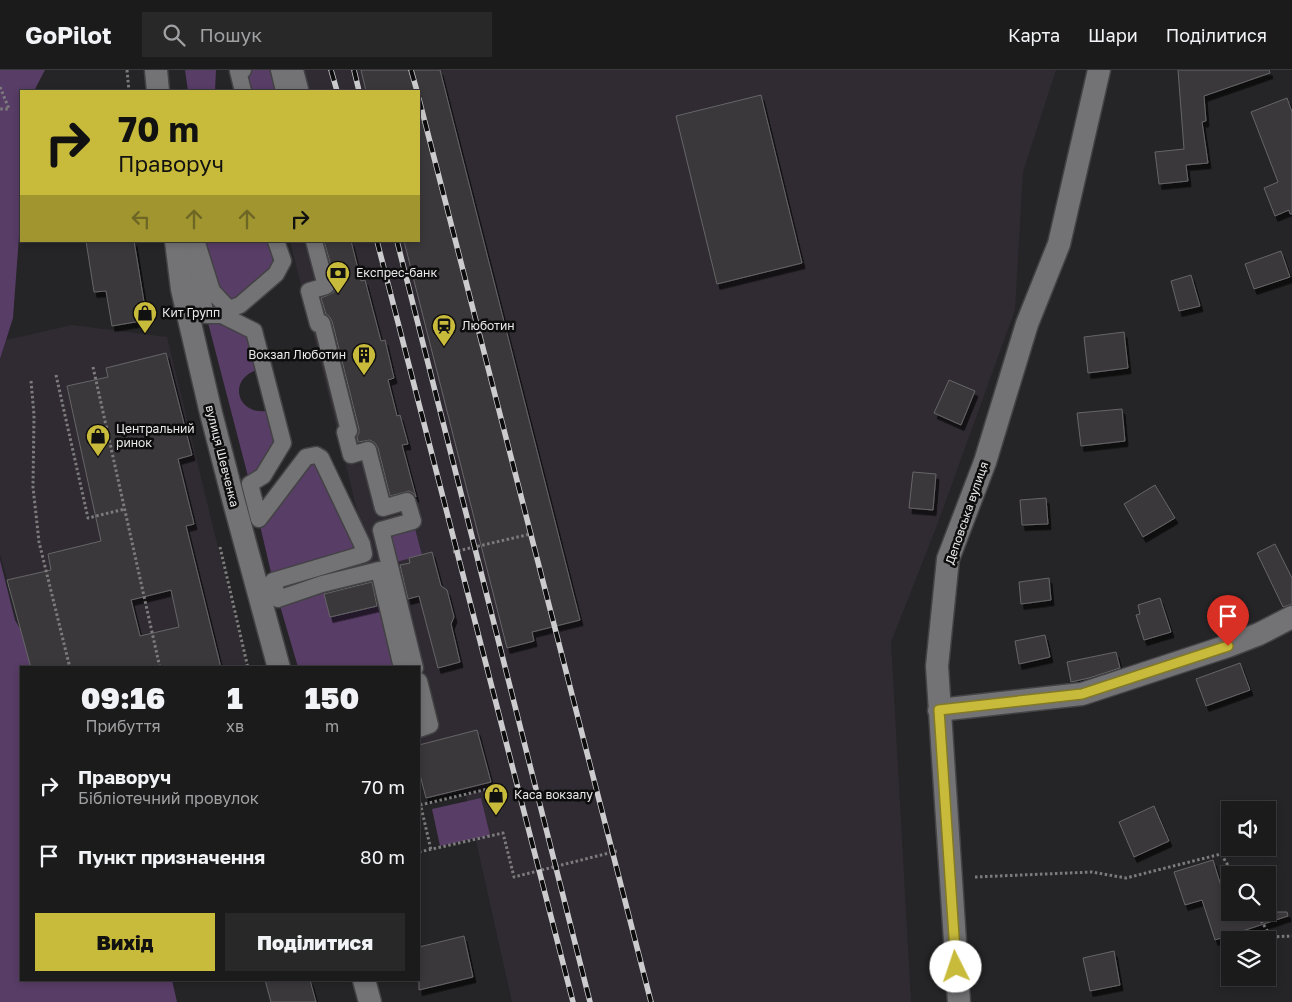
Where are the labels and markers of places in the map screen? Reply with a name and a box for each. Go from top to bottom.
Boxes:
bank icon: Експрес-банк [325,260,351,294]
place label: Експрес-банк [356,265,437,280]
shop icon: Кит Групп [132,300,158,334]
place label: Кит Групп [162,305,220,320]
station icon: Люботин [431,313,457,347]
place label: Люботин [462,318,515,333]
building icon: Вокзал Люботин [351,342,377,376]
place label: Вокзал Люботин [248,347,346,362]
place label: Центральний ринок [116,421,195,450]
shop icon: Центральний ринок [85,423,111,457]
pin [1207,595,1249,646]
shop icon: Каса вокзалу [483,782,509,816]
place label: Каса вокзалу [514,787,593,802]

